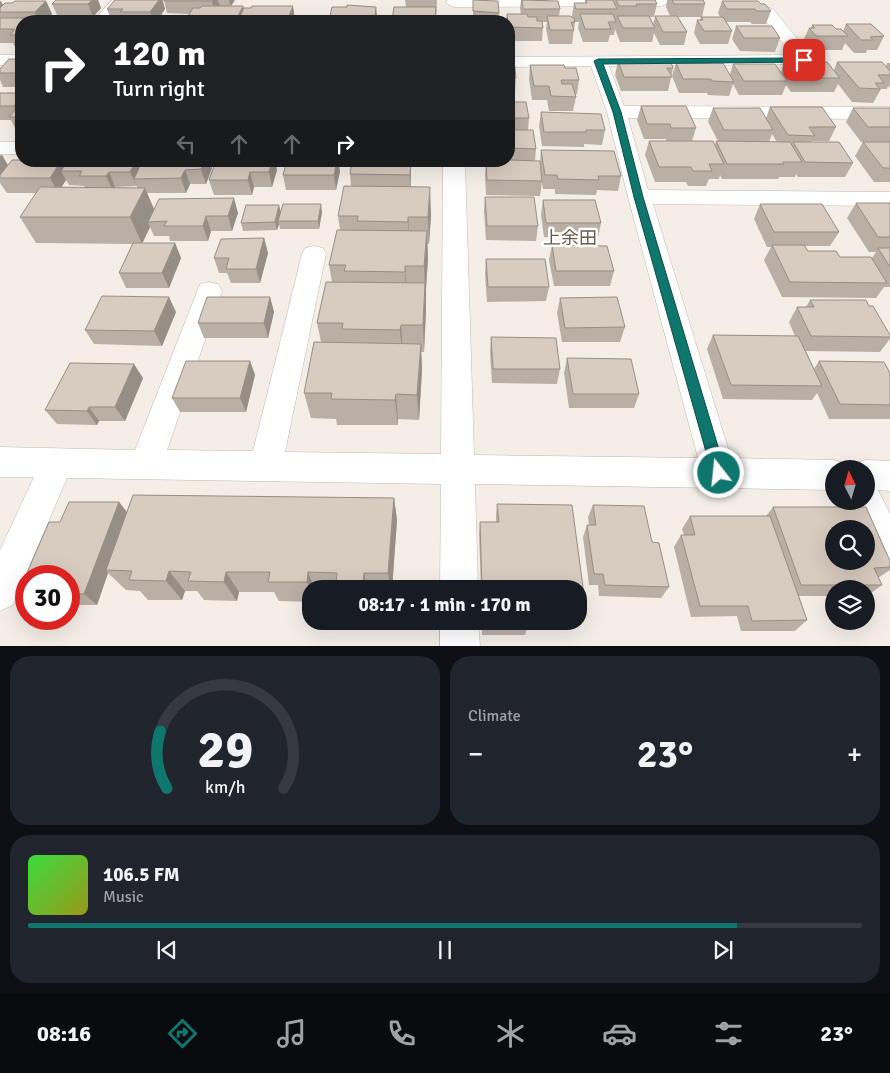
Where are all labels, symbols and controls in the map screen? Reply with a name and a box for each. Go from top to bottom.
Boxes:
text: 120 m [113,32,206,75]
icon: right [30,35,95,100]
pin [783,39,825,81]
icon: arrive [790,46,818,74]
text: Turn right [113,75,205,102]
icon: left [172,130,200,158]
icon: ahead [225,130,253,158]
icon: ahead [278,130,306,158]
icon: right [331,130,359,158]
district label: 上余田 [543,227,597,249]
position arrow [692,446,744,498]
north arrow [825,460,875,510]
map controls [825,460,875,630]
button: search [825,520,875,570]
speed limit sign: 30 [15,565,80,630]
button: layers [825,580,875,630]
text: 08:17 · 1 min · 170 m [358,593,531,617]
text: Climate [468,706,521,726]
text: 29 [197,718,253,782]
text: 23° [637,731,693,778]
text: − [468,737,483,771]
text: + [847,737,862,771]
text: km/h [205,776,245,798]
text: 106.5 FM [103,863,180,887]
text: Music [103,887,144,907]
icon: previous [153,936,181,964]
icon: pause [431,936,459,964]
icon: next [709,936,737,964]
icon: directions [165,1016,200,1051]
icon: music [274,1016,309,1051]
icon: phone [384,1016,419,1051]
icon: climate [493,1016,528,1051]
icon: car [602,1016,637,1051]
icon: filters [711,1016,746,1051]
text: 08:16 [37,1020,91,1047]
text: 23° [820,1020,853,1047]

